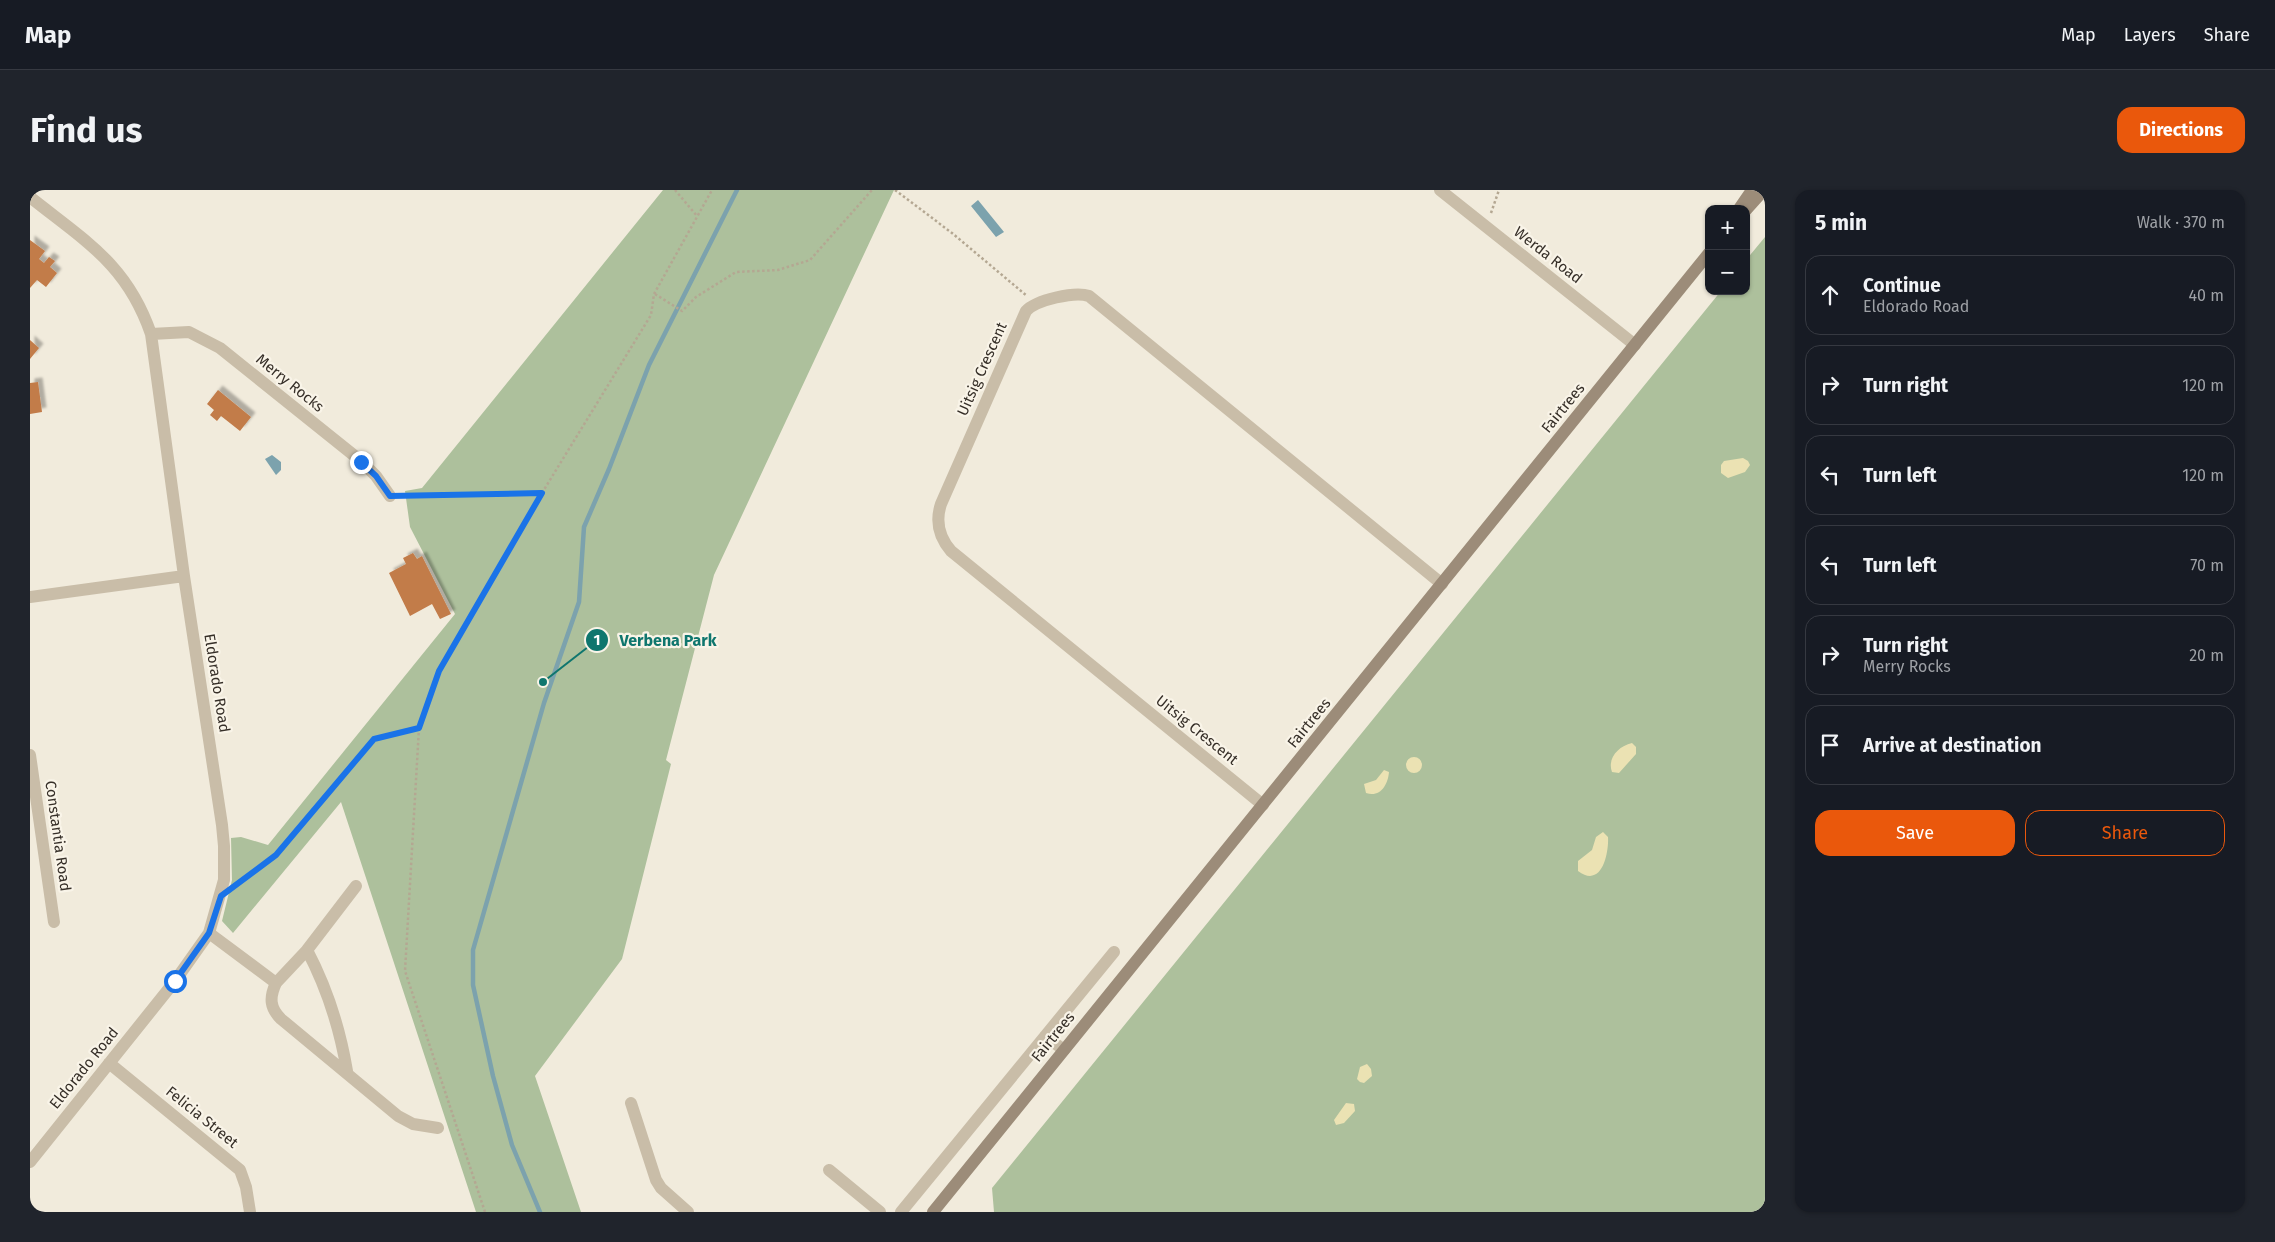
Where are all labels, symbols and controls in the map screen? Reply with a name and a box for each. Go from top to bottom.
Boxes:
text: Map [25,21,71,49]
text: Map [2061,24,2096,46]
text: Layers [2124,24,2176,46]
text: Share [2204,24,2250,46]
button: Directions [2117,107,2245,153]
text: Find us [30,109,142,151]
map controls [1705,205,1750,295]
button: + [1705,205,1750,250]
text: 5 min [1815,210,1867,236]
text: Walk · 370 m [2137,213,2225,232]
street label: Werda Road [1510,223,1586,287]
button: − [1705,250,1750,295]
text: Continue [1863,274,1941,297]
icon: ahead [1816,281,1844,309]
text: 40 m [2189,286,2224,305]
text: Eldorado Road [1863,297,1969,316]
street label: Uitsig Crescent [953,319,1011,419]
street label: Merry Rocks [252,350,328,416]
icon: right [1816,371,1844,399]
text: Turn right [1863,374,1948,397]
text: 120 m [2182,376,2224,395]
street label: Fairtrees [1538,380,1588,436]
route end [350,451,373,474]
icon: left [1816,461,1844,489]
text: Turn left [1863,464,1937,487]
text: 120 m [2182,466,2224,485]
icon: left [1816,551,1844,579]
text: Turn left [1863,554,1937,577]
text: 70 m [2190,556,2224,575]
callout: Verbena Park [585,624,727,655]
text: 1 [594,631,600,649]
text: Verbena Park [619,631,717,650]
street label: Eldorado Road [200,632,234,734]
text: Turn right [1863,634,1948,657]
icon: right [1816,641,1844,669]
text: 20 m [2189,646,2224,665]
text: Merry Rocks [1863,657,1951,676]
street label: Uitsig Crescent [1152,691,1242,769]
street label: Fairtrees [1284,695,1334,751]
icon: arrive [1816,731,1844,759]
text: Arrive at destination [1863,734,2042,757]
street label: Constantia Road [41,780,75,892]
button: Save [1815,810,2015,856]
button: Share [2025,810,2225,856]
route start [164,970,187,993]
street label: Fairtrees [1028,1009,1078,1065]
street label: Eldorado Road [46,1024,122,1112]
street label: Felicia Street [162,1082,242,1152]

